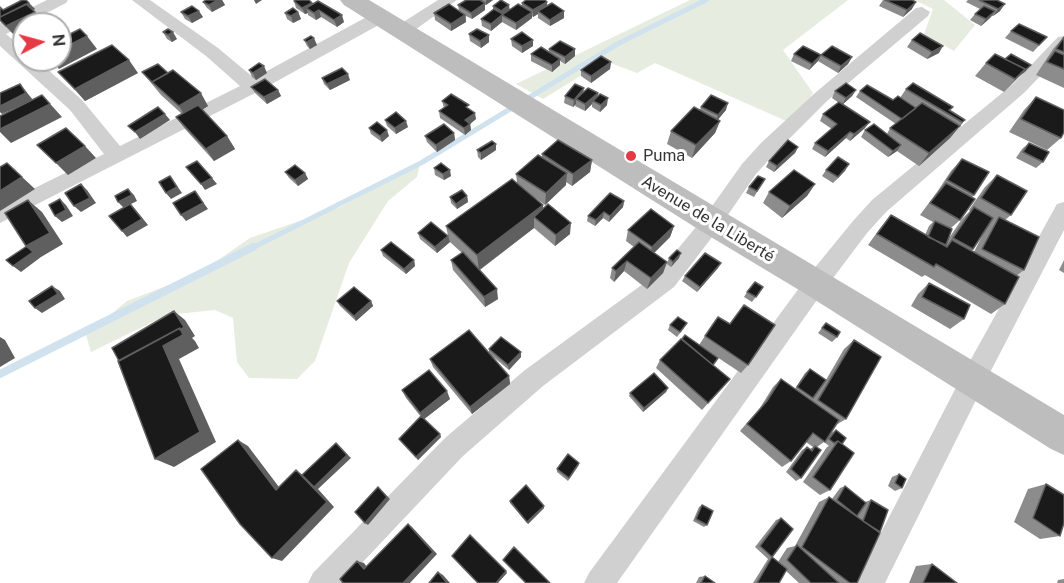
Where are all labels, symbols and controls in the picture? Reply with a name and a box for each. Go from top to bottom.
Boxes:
north arrow [12,12,72,72]
text: N [48,33,69,47]
place label: Puma [643,146,685,166]
marker: Puma [624,149,638,163]
street label: Avenue de la Liberté [638,172,778,266]

